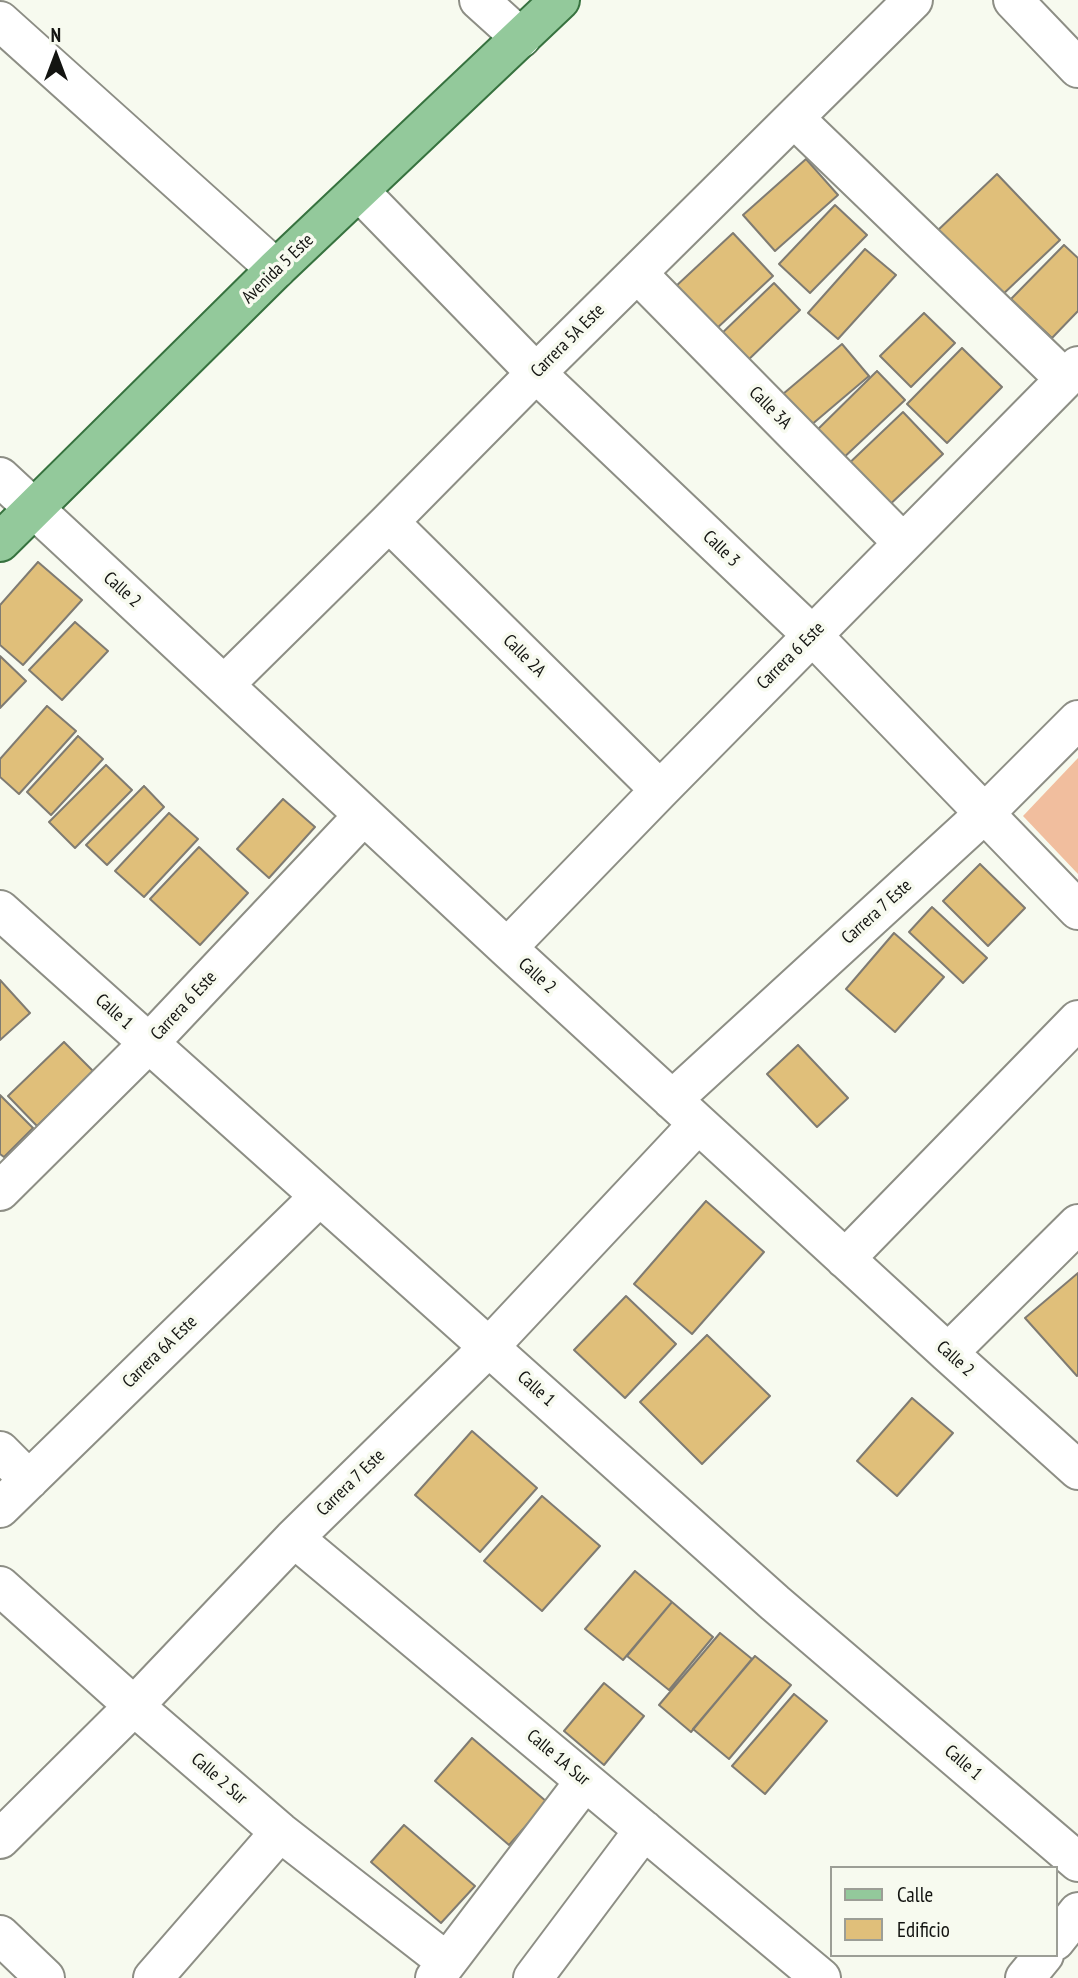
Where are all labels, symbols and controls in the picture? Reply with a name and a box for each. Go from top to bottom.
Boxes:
north arrow [21,21,91,91]
text: N [51,23,61,47]
street label: Avenida 5 Este [238,230,318,308]
street label: Carrera 5A Este [527,300,609,382]
street label: Calle 3A [744,382,796,434]
street label: Calle 3 [698,526,744,572]
street label: Calle 2 [99,568,145,612]
street label: Carrera 6 Este [753,618,829,694]
street label: Calle 2A [498,630,550,682]
street label: Carrera 7 Este [838,875,916,949]
street label: Calle 2 [514,954,560,998]
street label: Carrera 6 Este [147,967,221,1045]
street label: Calle 1 [91,990,137,1034]
street label: Carrera 6A Este [118,1311,202,1393]
street label: Calle 2 [932,1337,978,1381]
street label: Calle 1 [513,1367,559,1411]
street label: Carrera 7 Este [312,1445,390,1521]
street label: Calle 1A Sur [522,1725,594,1791]
street label: Calle 1 [940,1741,986,1785]
street label: Calle 2 Sur [187,1749,251,1809]
legend [830,1866,1057,1957]
text: Calle [897,1881,933,1908]
text: Edificio [897,1916,950,1943]

